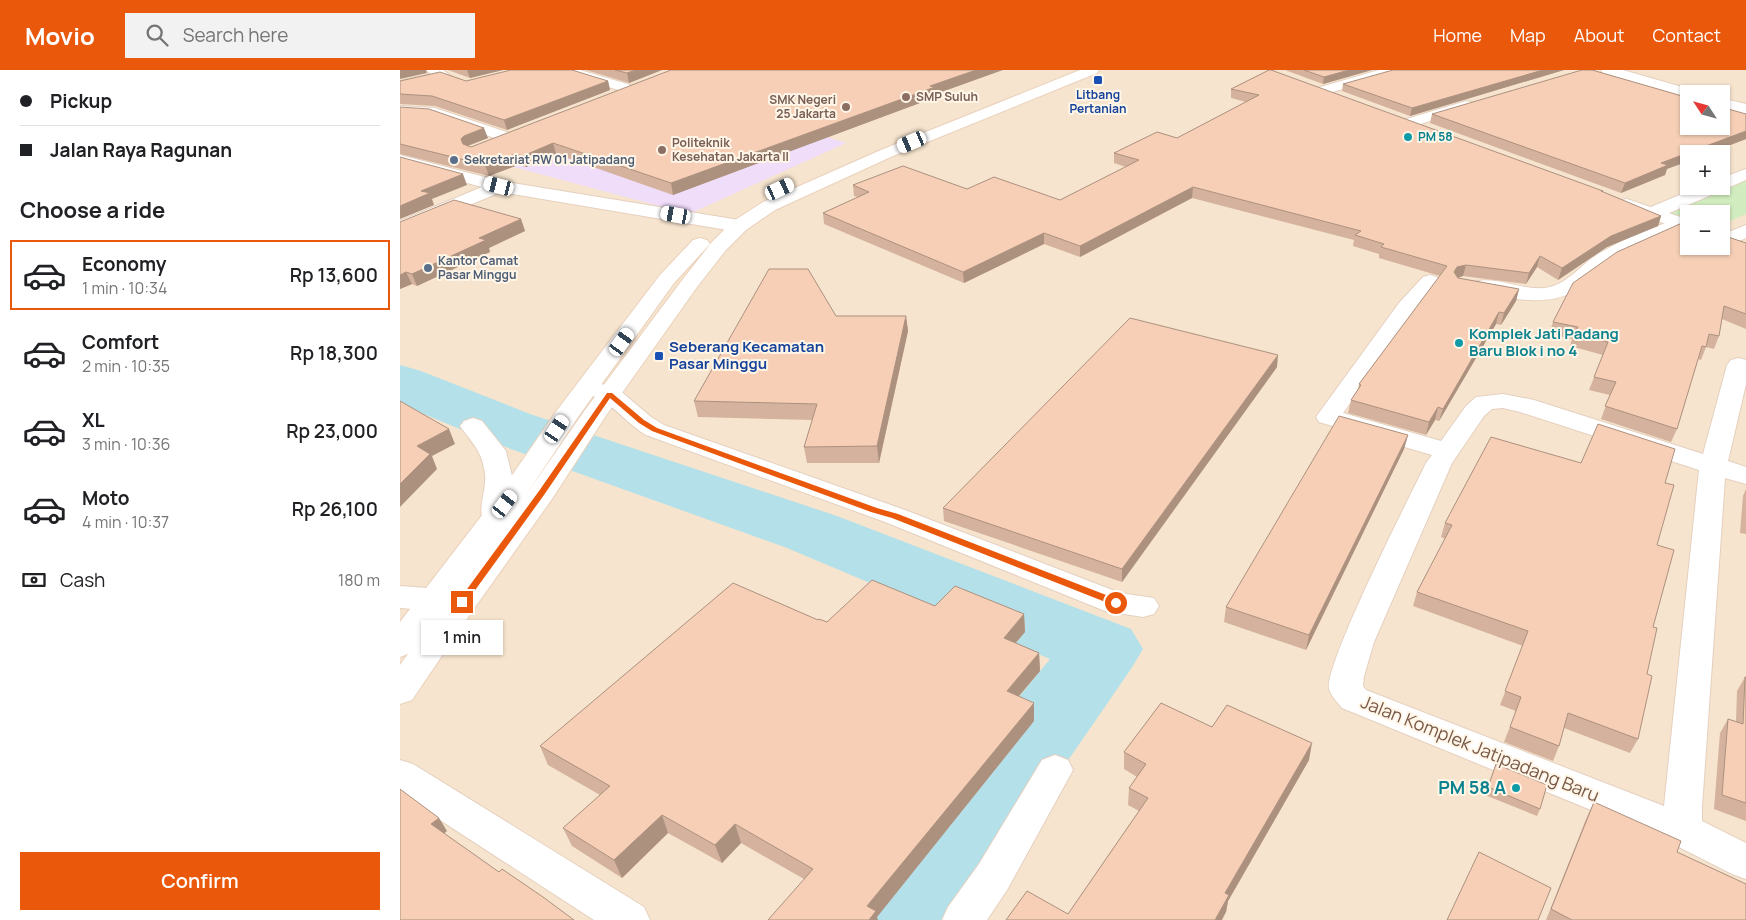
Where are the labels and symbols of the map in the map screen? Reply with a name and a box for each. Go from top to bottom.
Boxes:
marker: Litbang Pertanian [1092,74,1104,86]
north arrow [1680,85,1730,135]
place label: Litbang Pertanian [1070,86,1126,117]
place label: SMP Suluh [916,88,978,105]
place label: SMK Negeri 25 Jakarta [769,91,836,122]
marker: SMP Suluh [900,91,912,103]
marker: SMK Negeri 25 Jakarta [840,101,852,113]
place label: PM 58 [1418,128,1453,145]
car [895,129,928,155]
marker: PM 58 [1402,131,1414,143]
place label: Politeknik Kesehatan Jakarta II [672,134,789,165]
marker: Politeknik Kesehatan Jakarta II [656,144,668,156]
place label: Sekretariat RW 01 Jatipadang [464,151,635,168]
marker: Sekretariat RW 01 Jatipadang [448,154,460,166]
car [482,175,515,197]
car [763,176,796,202]
car [659,205,692,225]
place label: Kantor Camat Pasar Minggu [438,252,518,283]
marker: Kantor Camat Pasar Minggu [422,262,434,274]
place label: Komplek Jati Padang Baru Blok i no 4 [1469,323,1619,361]
car [607,325,636,359]
place label: Seberang Kecamatan Pasar Minggu [669,336,824,374]
marker: Komplek Jati Padang Baru Blok i no 4 [1453,337,1465,349]
marker: Seberang Kecamatan Pasar Minggu [653,350,665,362]
car [542,412,571,446]
car [489,488,520,520]
route end [451,591,473,613]
route start [1105,592,1127,614]
callout: 1 min [421,620,503,654]
street label: Jalan Komplek Jatipadang Baru [1358,689,1603,807]
place label: PM 58 A [1438,775,1506,799]
marker: PM 58 A [1510,782,1522,794]

